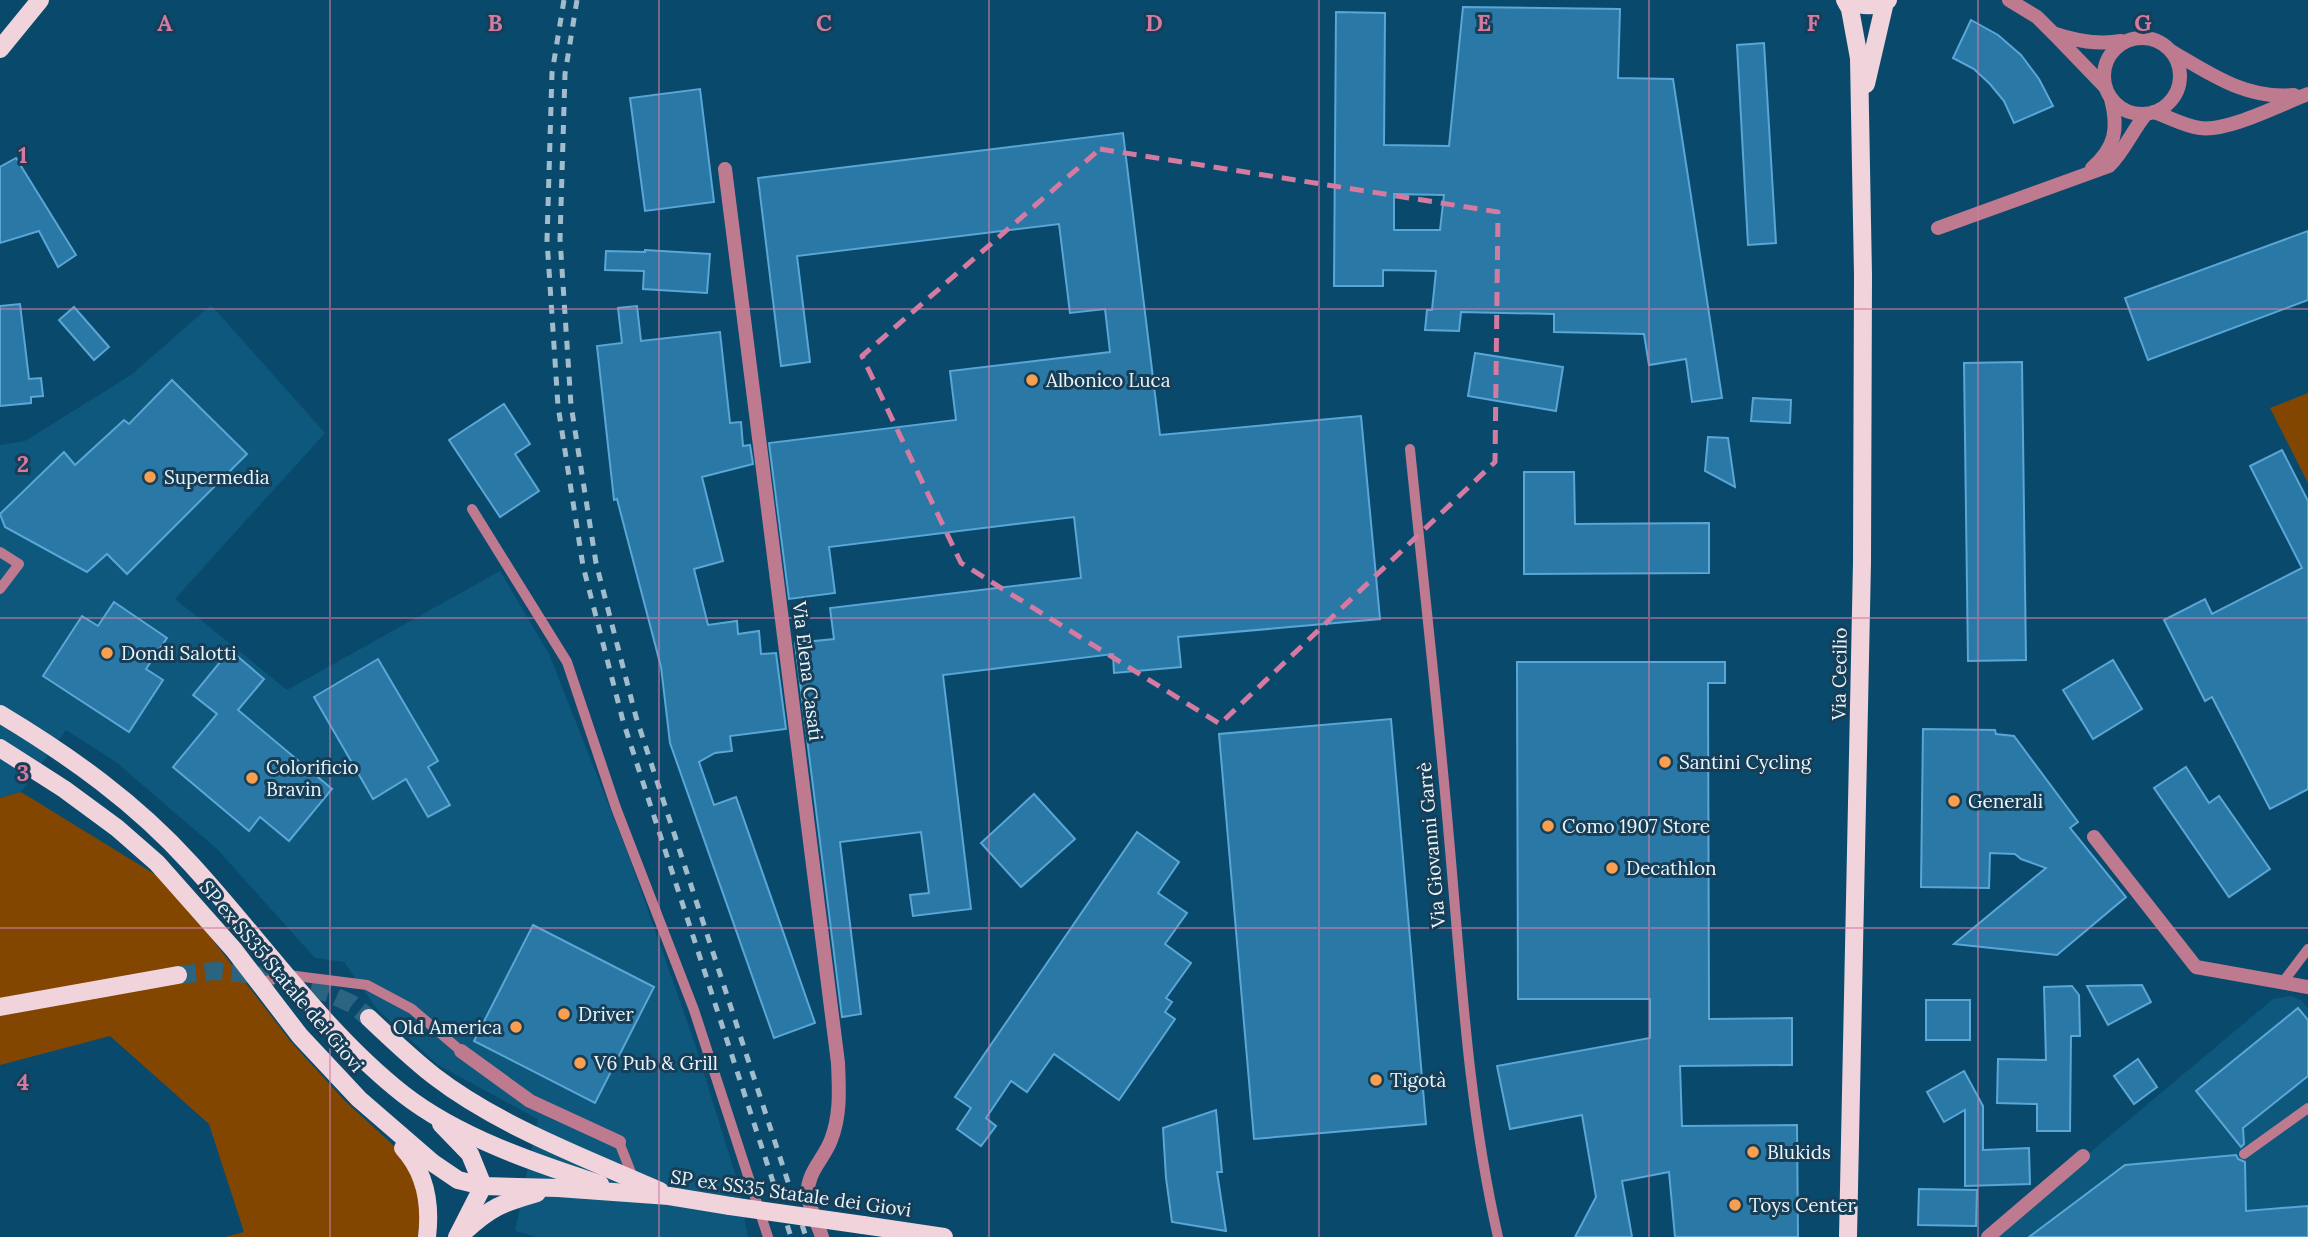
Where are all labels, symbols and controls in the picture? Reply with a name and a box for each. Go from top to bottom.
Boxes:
text: A [157,8,173,37]
text: B [487,8,503,37]
text: C [816,8,832,37]
text: D [1145,8,1163,37]
text: E [1477,8,1491,37]
text: F [1806,8,1820,37]
text: G [2134,8,2152,37]
text: 1 [18,140,28,169]
place label: Albonico Luca [1045,368,1171,392]
marker: Albonico Luca [1024,372,1040,388]
text: 2 [17,449,29,478]
place label: Supermedia [164,465,270,489]
marker: Supermedia [142,469,158,485]
street label: Via Elena Casati [787,599,828,742]
street label: Via Cecilio [1826,627,1852,722]
place label: Dondi Salotti [121,641,237,665]
marker: Dondi Salotti [99,645,115,661]
place label: Santini Cycling [1679,750,1812,774]
marker: Santini Cycling [1657,754,1673,770]
place label: Colorificio Bravin [266,755,359,801]
text: 3 [17,758,29,787]
street label: Via Giovanni Garrè [1412,761,1450,930]
marker: Colorificio Bravin [244,770,260,786]
place label: Generali [1968,789,2043,813]
marker: Generali [1946,793,1962,809]
place label: Como 1907 Store [1562,814,1710,838]
marker: Como 1907 Store [1540,818,1556,834]
place label: Decathlon [1626,856,1717,880]
marker: Decathlon [1604,860,1620,876]
street label: SP ex SS35 Statale dei Giovi [195,875,369,1077]
place label: Driver [578,1002,635,1026]
marker: Driver [556,1006,572,1022]
place label: Old America [393,1015,502,1039]
marker: Old America [508,1019,524,1035]
place label: V6 Pub & Grill [593,1051,718,1075]
marker: V6 Pub & Grill [572,1055,588,1071]
text: 4 [17,1067,29,1096]
place label: Tigotà [1390,1068,1446,1092]
marker: Tigotà [1368,1072,1384,1088]
place label: Blukids [1767,1140,1831,1164]
marker: Blukids [1745,1144,1761,1160]
street label: SP ex SS35 Statale dei Giovi [669,1164,913,1222]
place label: Toys Center [1749,1193,1857,1217]
marker: Toys Center [1727,1197,1743,1213]

